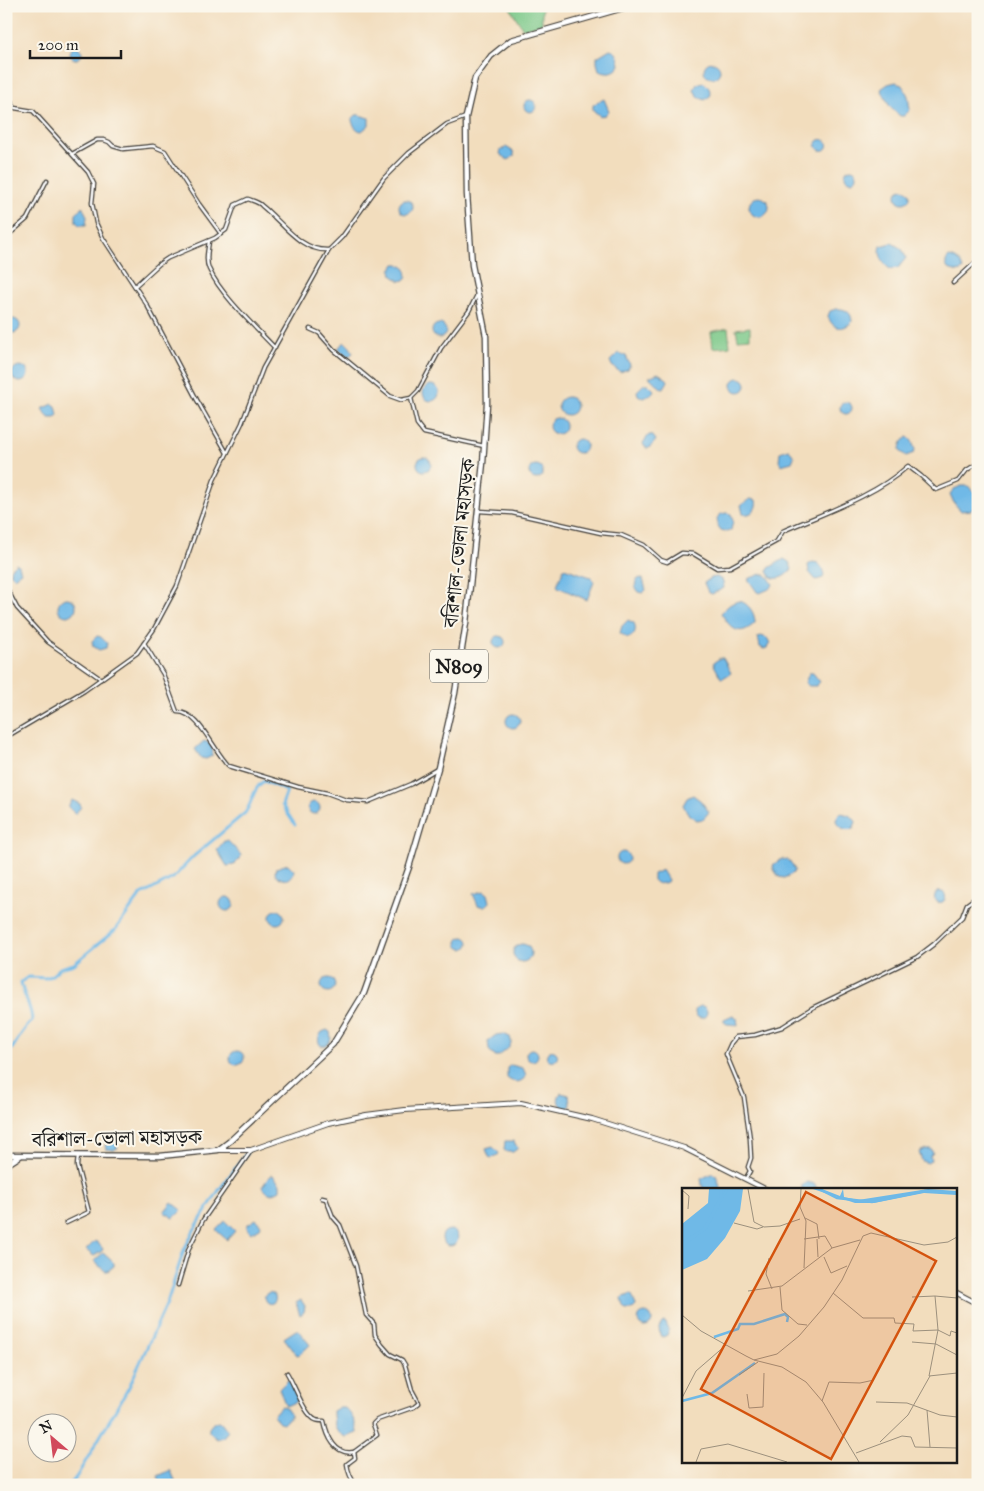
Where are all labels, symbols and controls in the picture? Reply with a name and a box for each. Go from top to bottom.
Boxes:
scale bar [30,28,121,60]
text: 200 m [38,36,79,54]
street label: বরিশাল-ভোলা মহাসড়ক [438,456,480,630]
road number: N809 [430,649,488,682]
street label: বরিশাল-ভোলা মহাসড়ক [31,1125,203,1151]
inset map [682,1188,956,1464]
north arrow [28,1414,78,1464]
text: N [37,1417,55,1437]

